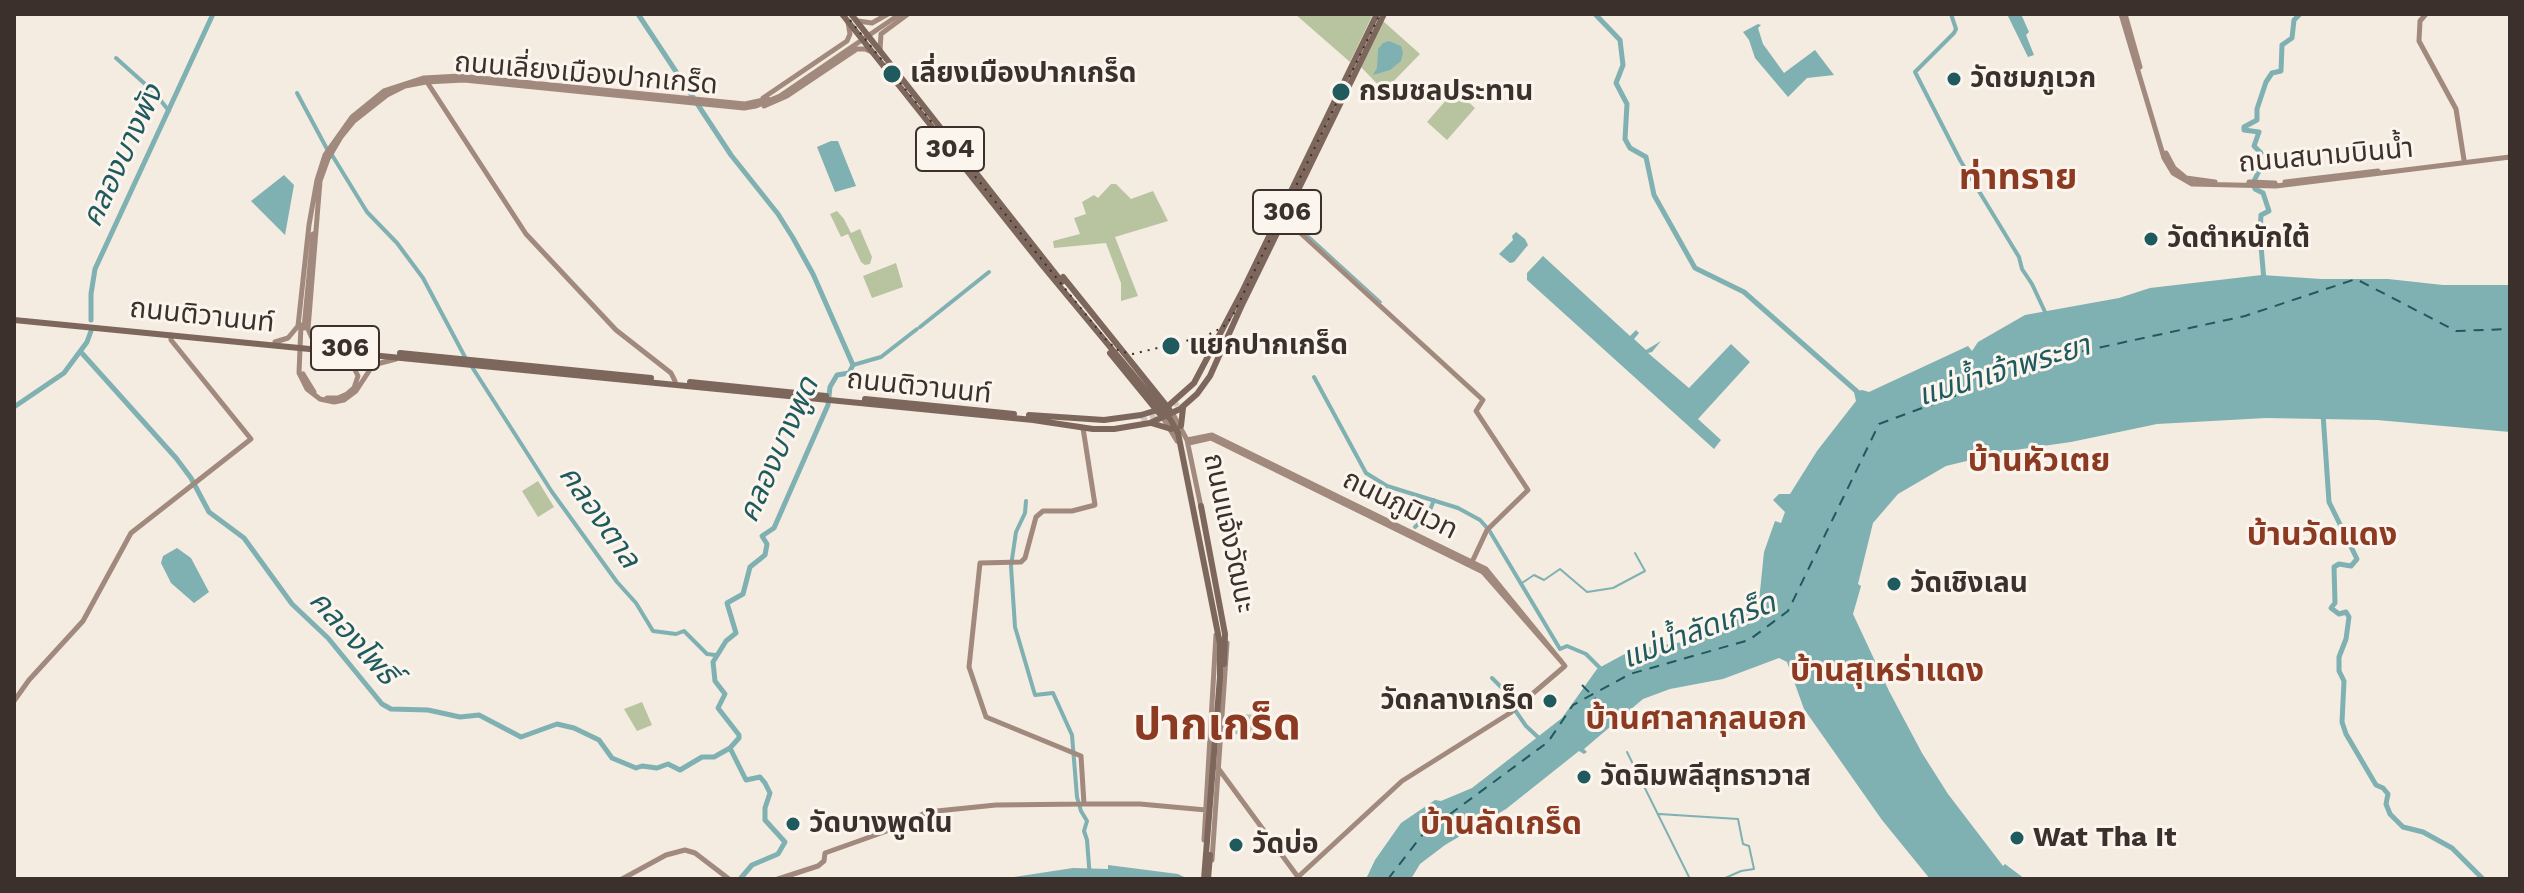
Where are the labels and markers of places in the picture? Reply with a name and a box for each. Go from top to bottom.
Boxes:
place label: เลี่ยงเมืองปากเกร็ด [910,57,1137,91]
place label: วัดชมภูเวก [1970,62,2096,96]
marker: เลี่ยงเมืองปากเกร็ด [881,63,903,85]
marker: วัดชมภูเวก [1945,70,1963,88]
place label: กรมชลประทาน [1359,75,1533,109]
marker: กรมชลประทาน [1330,81,1352,103]
place label: วัดตำหนักใต้ [2167,222,2310,256]
marker: วัดตำหนักใต้ [2142,230,2160,248]
place label: แยกปากเกร็ด [1189,329,1348,363]
marker: แยกปากเกร็ด [1160,335,1182,357]
place label: วัดเชิงเลน [1910,567,2028,601]
marker: วัดเชิงเลน [1885,575,1903,593]
place label: วัดกลางเกร็ด [1380,684,1534,718]
marker: วัดกลางเกร็ด [1541,692,1559,710]
place label: วัดฉิมพลีสุทธาวาส [1600,760,1811,794]
marker: วัดฉิมพลีสุทธาวาส [1575,768,1593,786]
place label: วัดบางพูดใน [809,807,953,841]
marker: วัดบางพูดใน [784,815,802,833]
place label: Wat Tha It [2033,821,2176,855]
place label: วัดบ่อ [1252,828,1318,862]
marker: Wat Tha It [2008,829,2026,847]
marker: วัดบ่อ [1227,836,1245,854]

